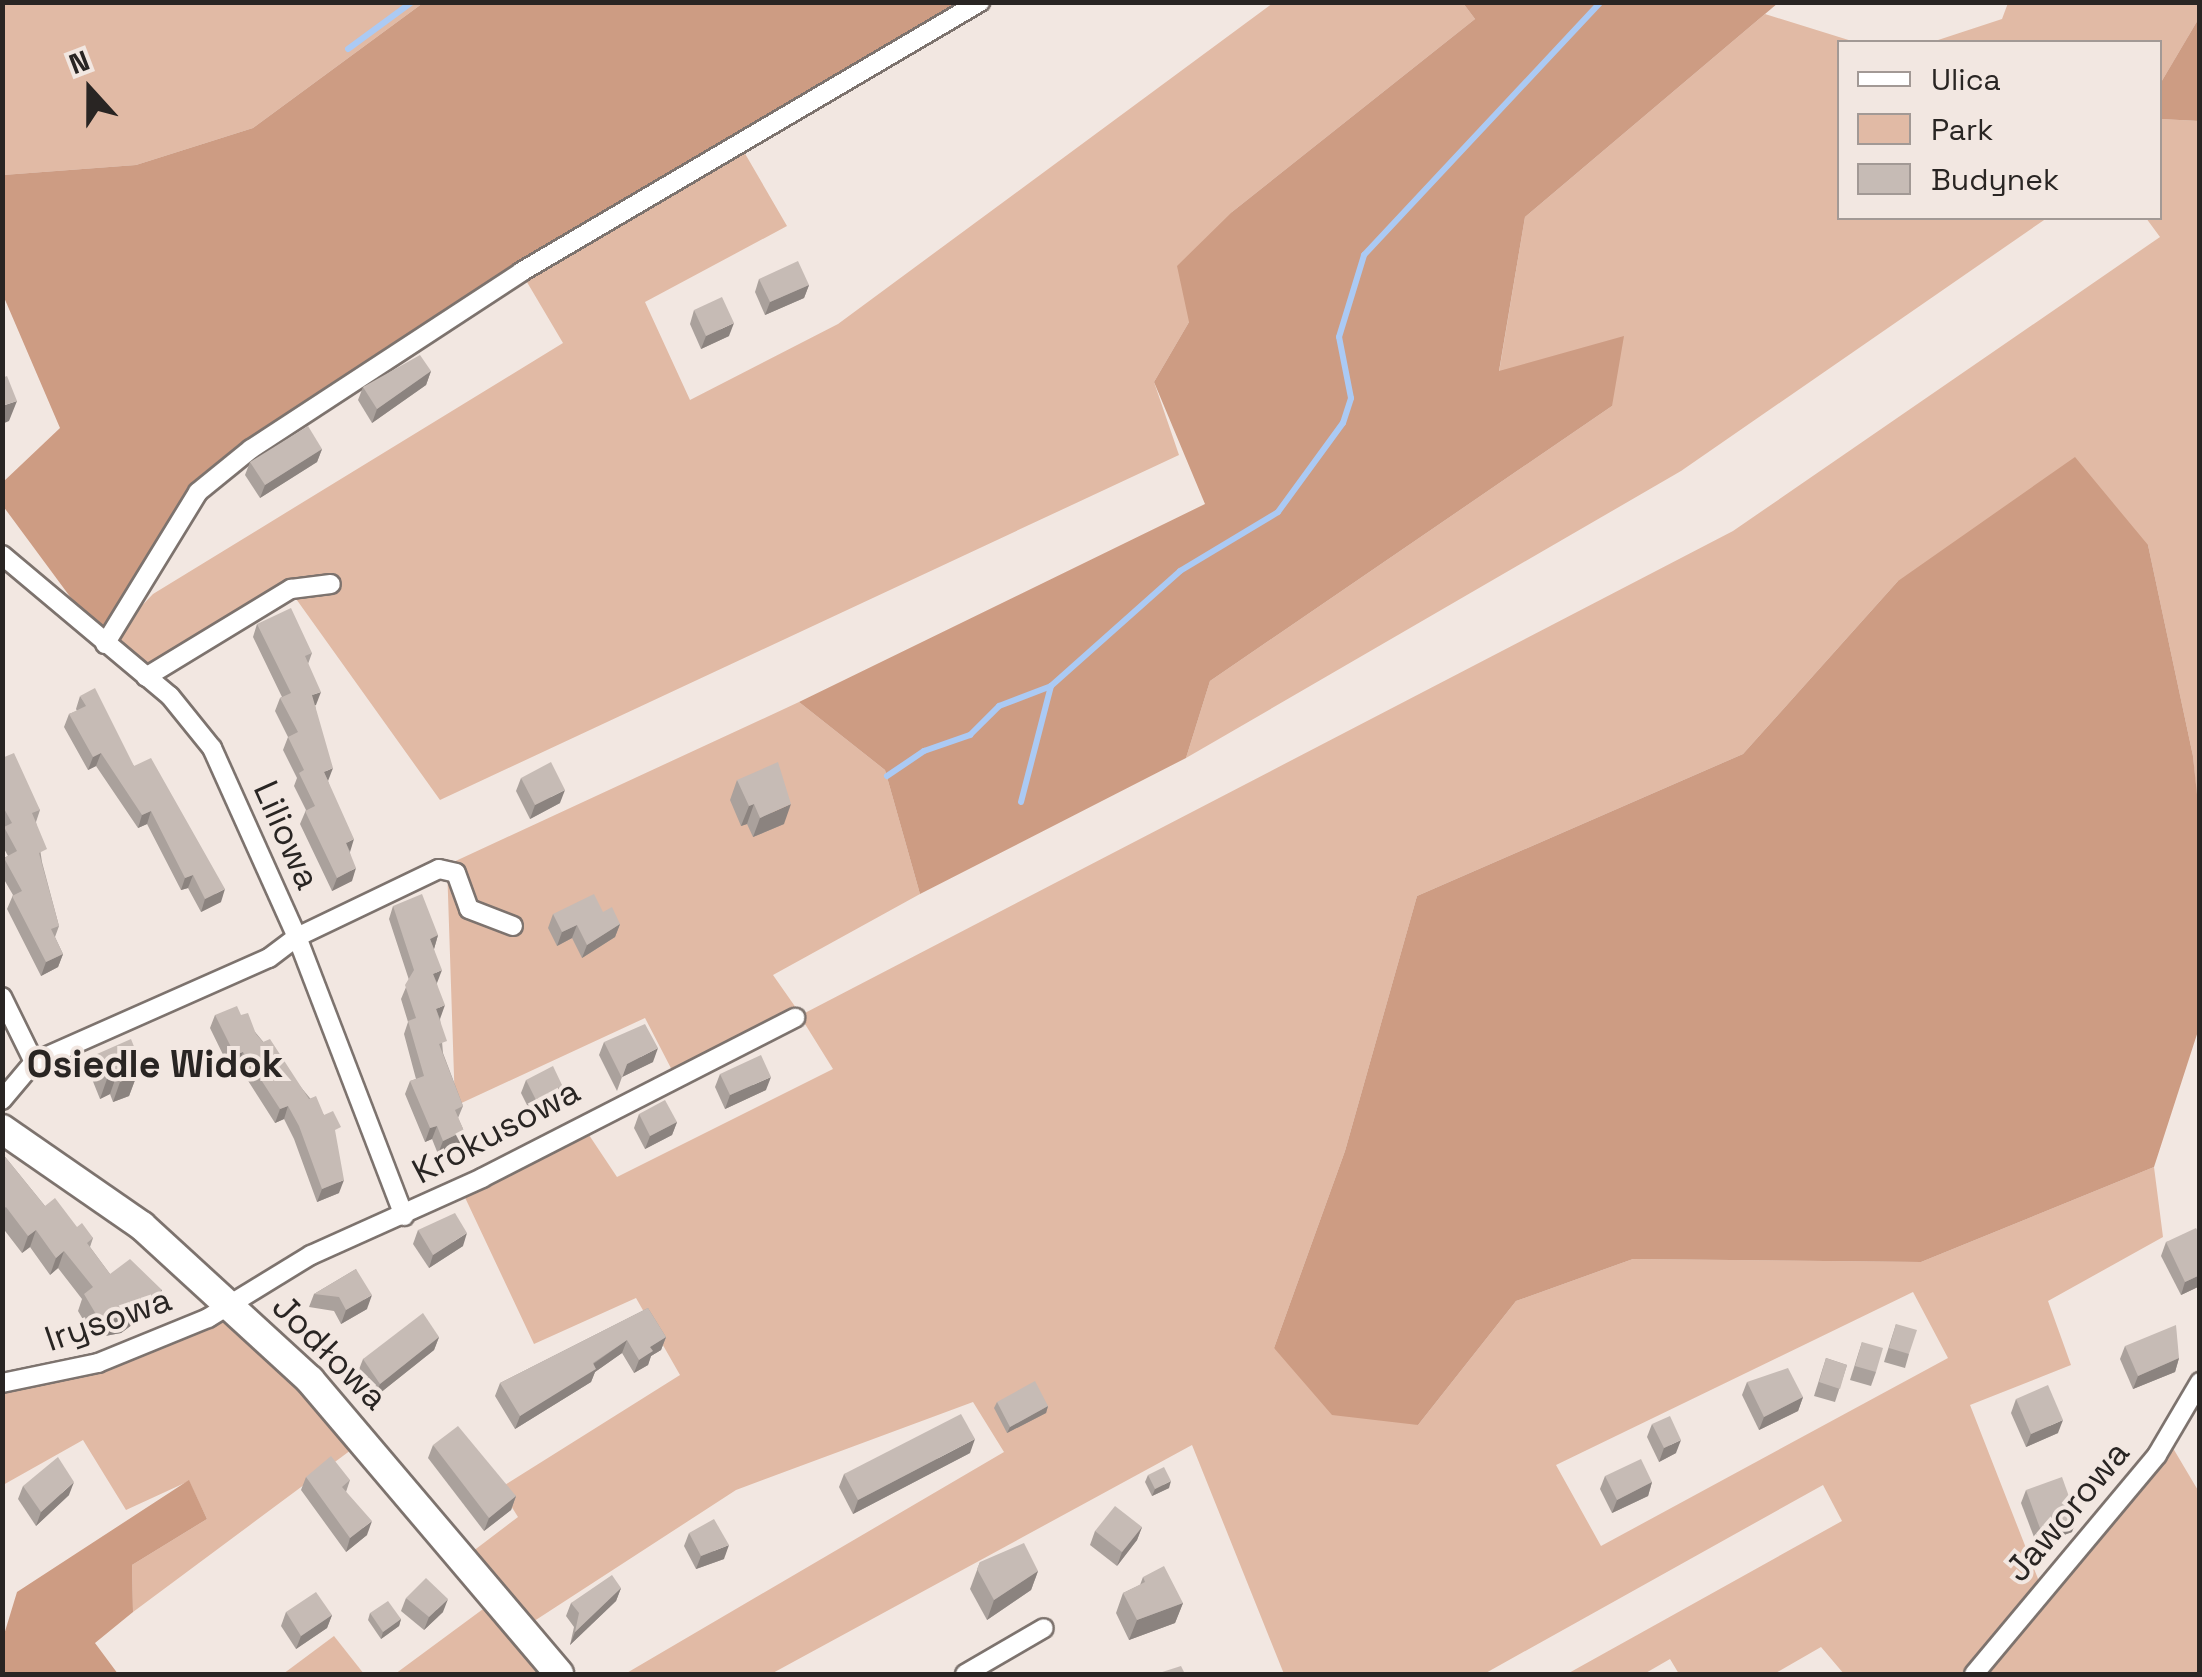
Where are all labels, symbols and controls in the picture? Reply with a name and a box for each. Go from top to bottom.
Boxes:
north arrow [40,40,140,140]
legend [1837,40,2162,220]
text: N [64,42,94,82]
text: Ulica [1931,60,2001,99]
text: Park [1931,110,1993,149]
text: Budynek [1931,160,2059,199]
street label: Liliowa [245,774,329,896]
district label: Osiedle Widok [27,1042,283,1088]
street label: Krokusowa [405,1069,587,1193]
street label: Irysowa [39,1278,177,1360]
street label: Jodłowa [263,1285,397,1419]
street label: Jaworowa [1996,1432,2138,1590]

